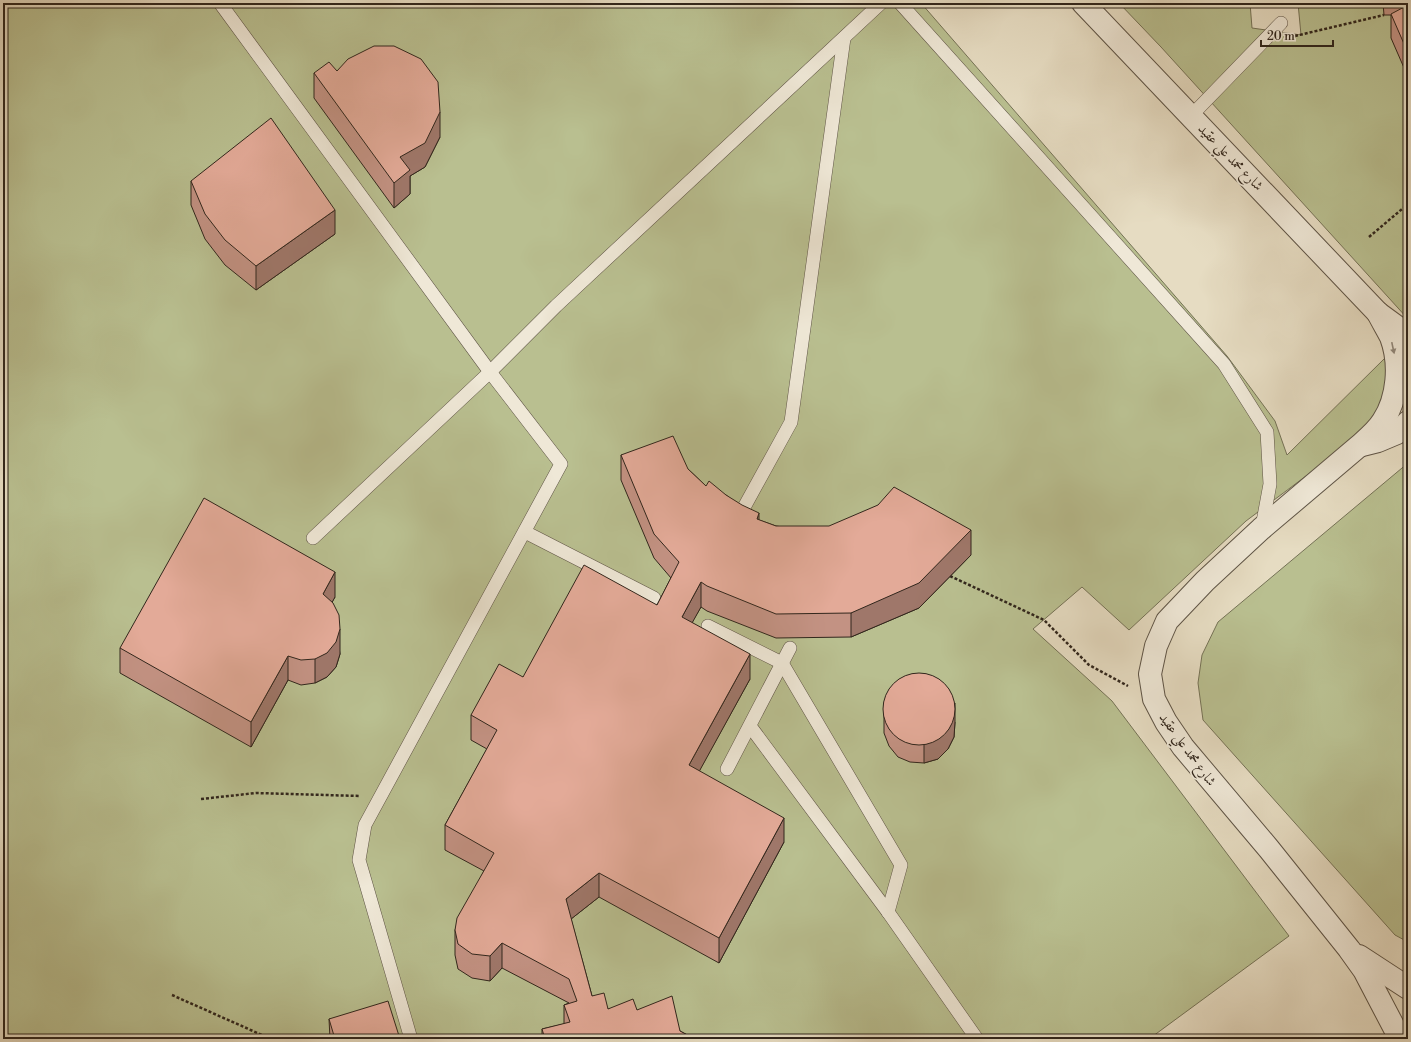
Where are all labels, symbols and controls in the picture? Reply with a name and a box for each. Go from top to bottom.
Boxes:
scale bar [1261,22,1333,48]
text: 20 m [1267,29,1295,44]
street label: شارع محمد علي عقيد [1192,120,1267,197]
one-way arrow [1391,342,1397,354]
street label: شارع محمد علي عقيد [1152,709,1220,792]

